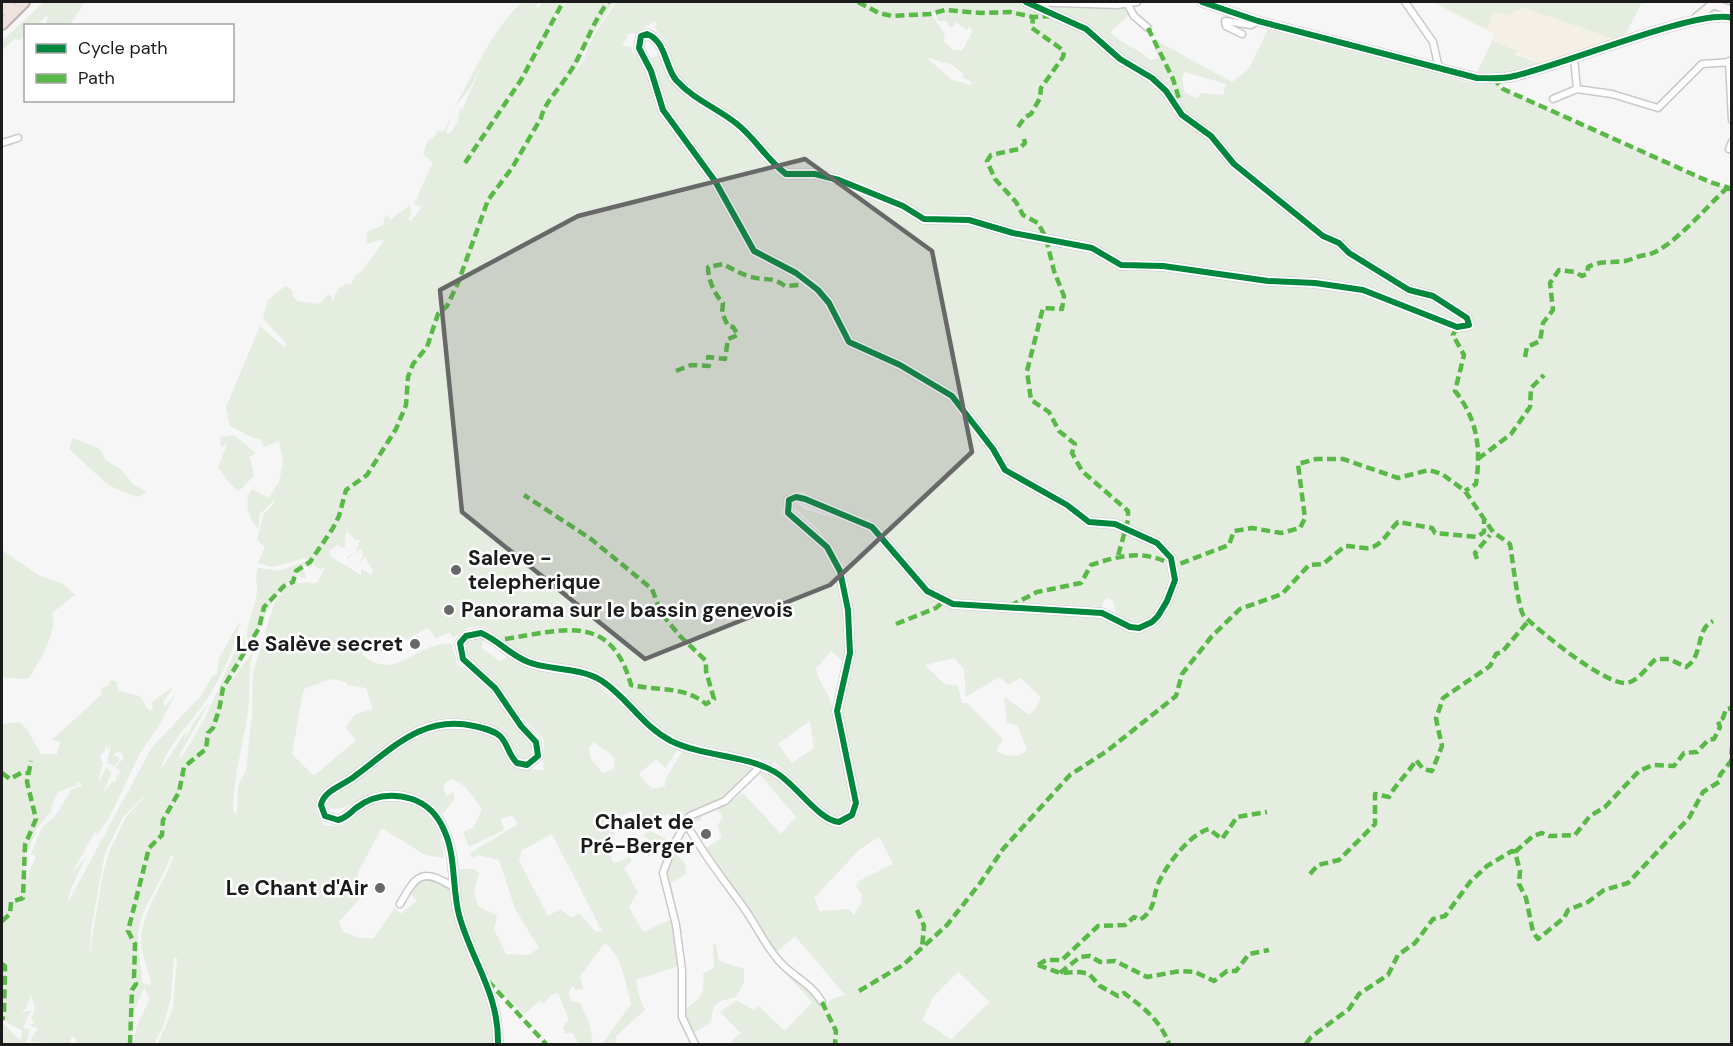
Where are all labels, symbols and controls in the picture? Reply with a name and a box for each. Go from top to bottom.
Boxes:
legend [24,24,234,102]
text: Cycle path [78,36,168,60]
text: Path [78,66,115,90]
place label: Saleve - telepherique [468,544,601,596]
marker: Saleve - telepherique [449,563,463,577]
place label: Panorama sur le bassin genevois [461,596,793,624]
marker: Panorama sur le bassin genevois [442,603,456,617]
place label: Le Salève secret [236,630,403,658]
marker: Le Salève secret [408,637,422,651]
place label: Chalet de Pré-Berger [580,808,694,860]
marker: Chalet de Pré-Berger [699,827,713,841]
place label: Le Chant d'Air [226,874,368,902]
marker: Le Chant d'Air [373,881,387,895]

